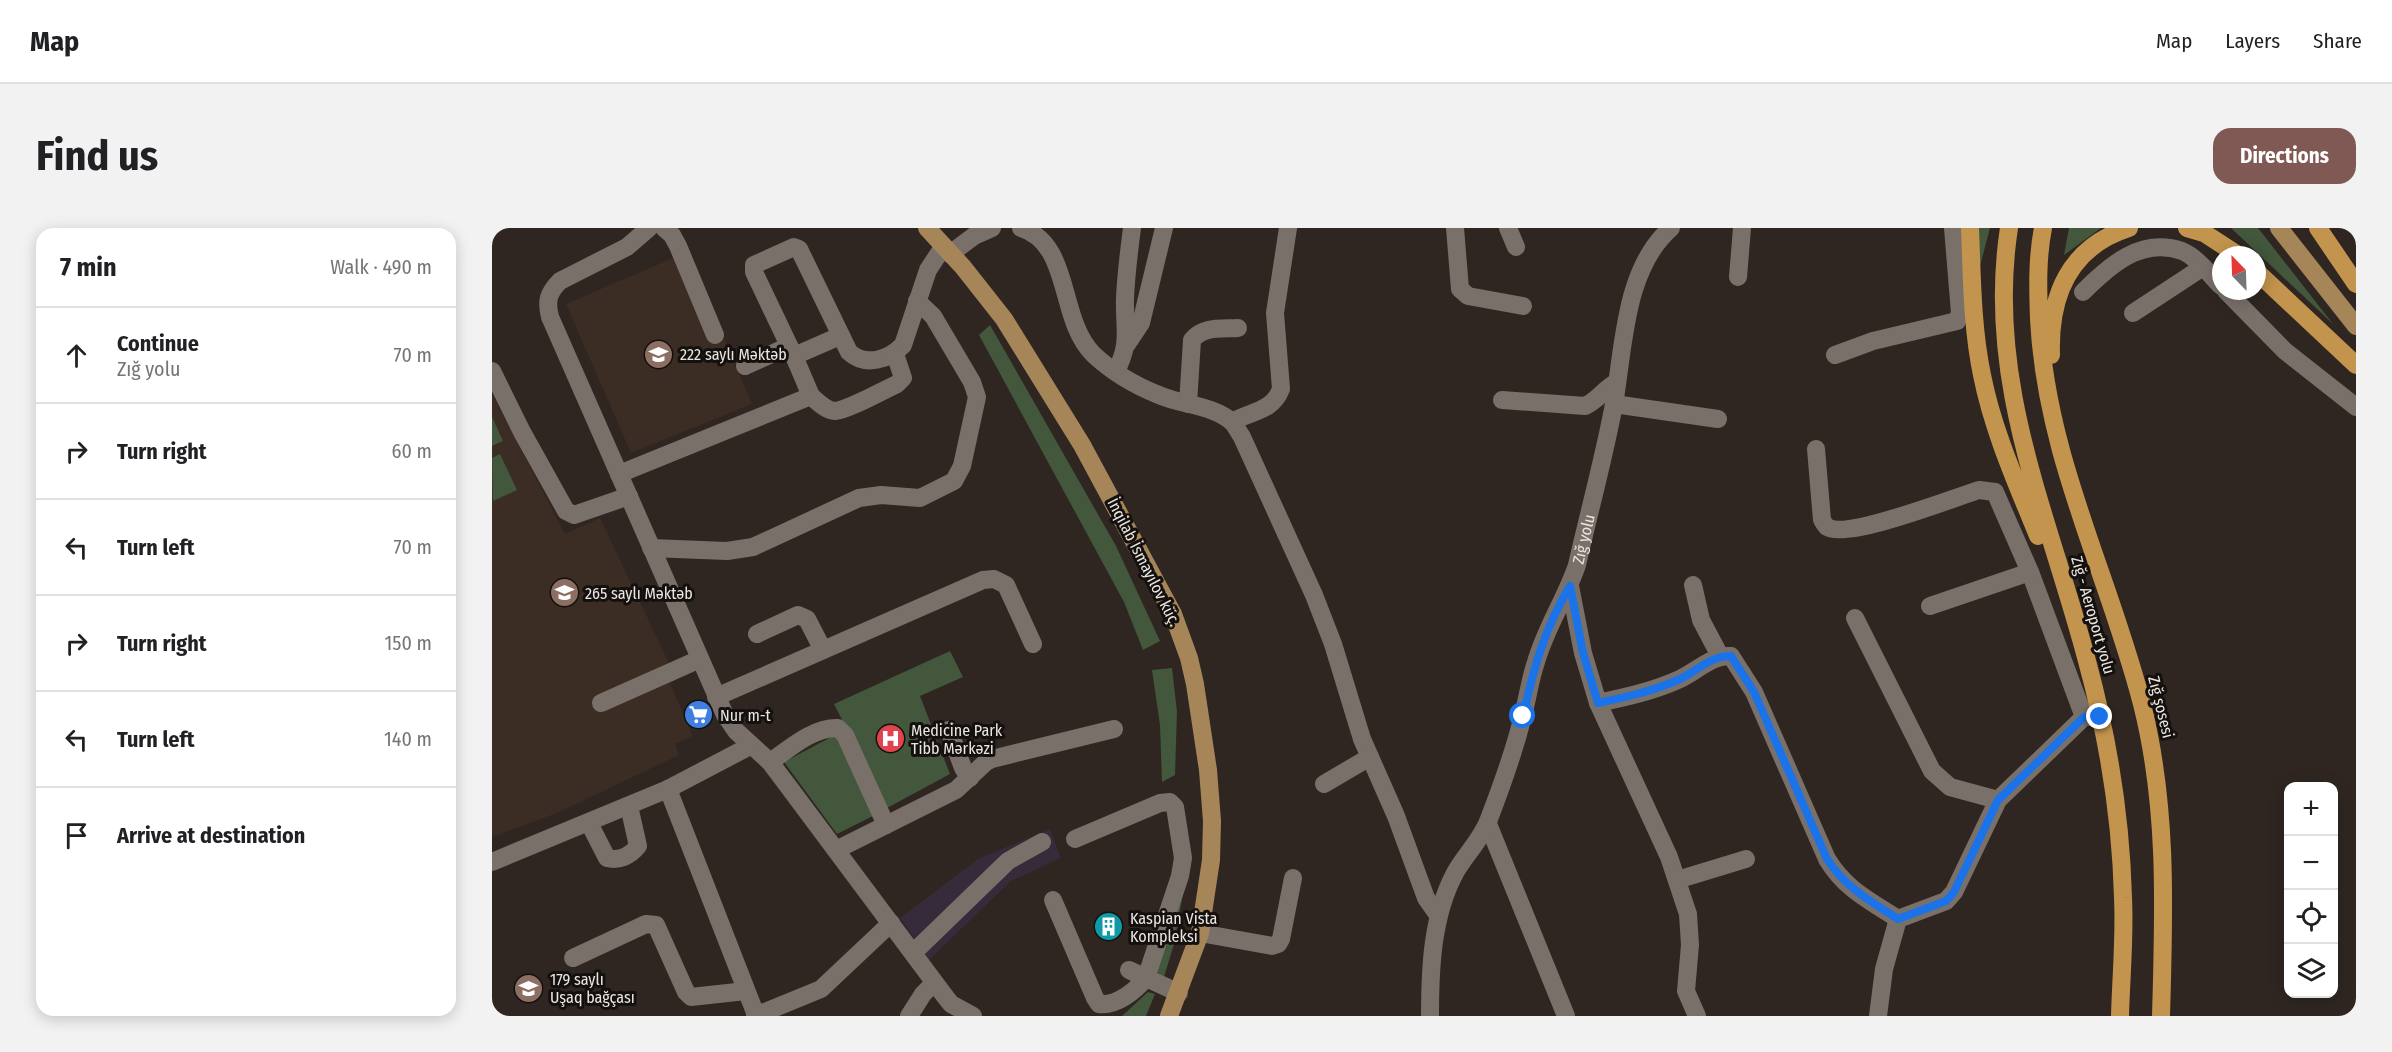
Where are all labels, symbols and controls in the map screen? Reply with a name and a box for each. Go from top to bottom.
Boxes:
text: Map [30,25,79,58]
text: Map [2156,28,2192,54]
text: Layers [2225,28,2280,54]
text: Share [2313,28,2362,54]
button: Directions [2213,128,2356,184]
text: Find us [36,131,158,181]
north arrow [2212,246,2266,300]
text: 7 min [60,252,117,283]
text: Walk · 490 m [330,255,432,279]
text: Continue [117,330,199,357]
school or university icon: 222 saylı Məktəb [643,338,675,370]
icon: ahead [60,339,93,372]
text: 70 m [394,343,432,367]
place label: 222 saylı Məktəb [680,345,787,364]
text: Zığ yolu [117,357,180,381]
icon: right [60,435,93,468]
text: Turn right [117,438,206,465]
text: 60 m [392,439,432,463]
street label: İnqilab İsmayılov küç. [1104,495,1184,629]
street label: Zığ yolu [1568,512,1598,566]
icon: left [60,531,93,564]
text: Turn left [117,534,195,561]
text: 70 m [394,535,432,559]
street label: Zığ - Aeroport yolu [2067,554,2119,676]
school or university icon: 265 saylı Məktəb [548,577,580,609]
place label: 265 saylı Məktəb [585,584,693,603]
icon: right [60,627,93,660]
text: Turn right [117,630,206,657]
text: 150 m [385,631,432,655]
street label: Zığ şosesi [2144,674,2178,740]
supermarket icon: Nur m-t [683,699,715,731]
route start [1509,702,1535,728]
route end [2086,703,2112,729]
place label: Nur m-t [720,706,772,725]
place label: Medicine Park Tibb Mərkəzi [911,721,1003,758]
icon: left [60,723,93,756]
hospital icon: Medicine Park Tibb Mərkəzi [874,723,906,755]
text: Turn left [117,726,195,753]
text: 140 m [384,727,432,751]
map controls [2284,782,2338,998]
button: + [2284,782,2338,836]
icon: arrive [60,819,93,852]
text: Arrive at destination [117,822,305,849]
button: − [2284,836,2338,890]
button: locate [2284,890,2338,944]
place label: Kaspian Vista Kompleksi [1130,909,1218,946]
building icon: Kaspian Vista Kompleksi [1093,911,1125,943]
button: layers [2284,944,2338,998]
place label: 179 saylı Uşaq bağçası [550,970,635,1007]
school or university icon: 179 saylı Uşaq bağçası [513,972,545,1004]

